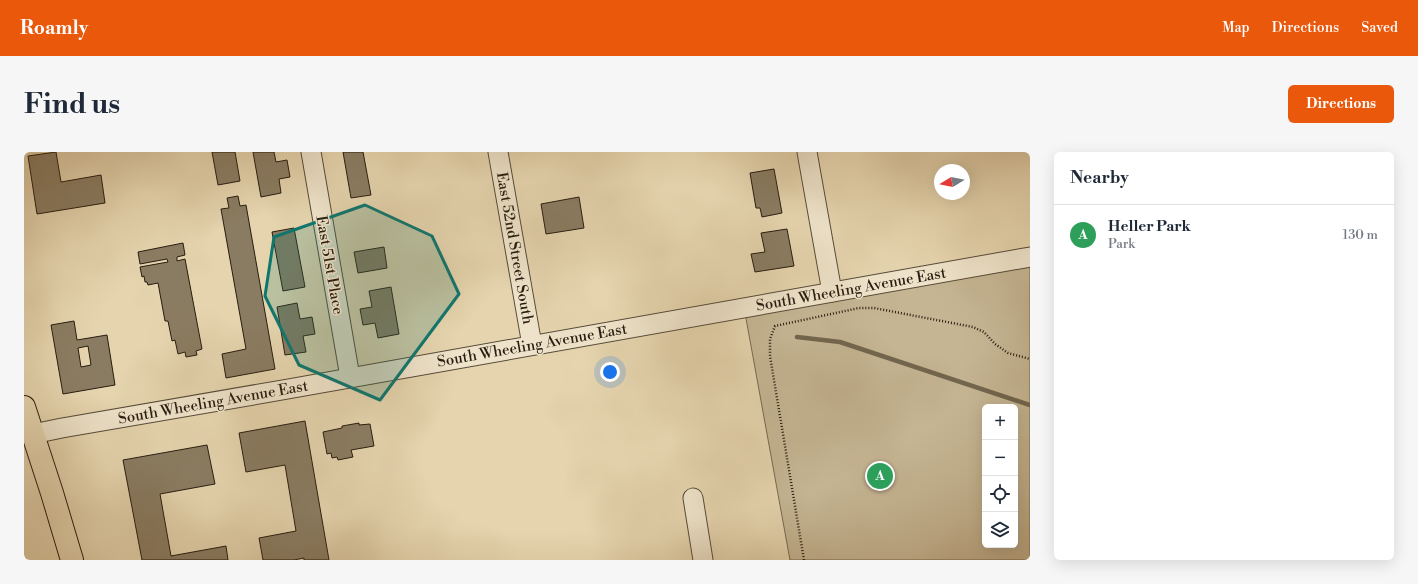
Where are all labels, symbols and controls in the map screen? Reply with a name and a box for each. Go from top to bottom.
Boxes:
text: Roamly [20,16,88,40]
text: Map [1222,19,1250,37]
text: Directions [1272,19,1339,37]
text: Saved [1361,19,1398,37]
button: Directions [1288,85,1394,123]
text: Find us [24,87,120,122]
north arrow [934,164,970,200]
text: Nearby [1070,167,1129,189]
street label: East 52nd Street South [492,170,537,326]
street label: East 51st Place [311,214,348,316]
text: Heller Park [1108,217,1191,236]
text: A [1078,227,1088,243]
text: 130 m [1343,227,1378,243]
text: Park [1108,236,1135,252]
street label: South Wheeling Avenue East [755,263,948,316]
street label: South Wheeling Avenue East [436,319,629,372]
your location [600,362,620,382]
street label: South Wheeling Avenue East [117,376,310,429]
map controls [982,404,1018,548]
button: + [982,404,1018,440]
button: − [982,440,1018,476]
pin: A [867,461,893,491]
button: locate [982,476,1018,512]
button: layers [982,512,1018,548]

